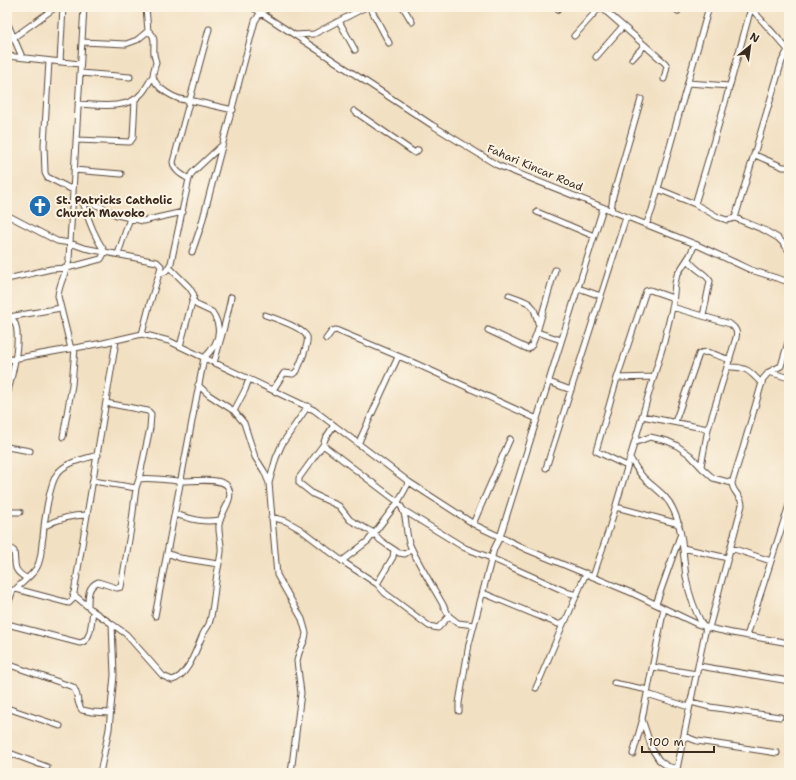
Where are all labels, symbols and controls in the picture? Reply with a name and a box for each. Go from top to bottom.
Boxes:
north arrow [730,26,770,66]
text: N [747,29,762,47]
street label: Fahari Kincar Road [485,141,585,195]
church icon: St. Patricks Catholic Church Mavoko [27,193,53,219]
place label: St. Patricks Catholic Church Mavoko [56,193,172,221]
scale bar [642,728,714,754]
text: 100 m [648,734,684,750]

